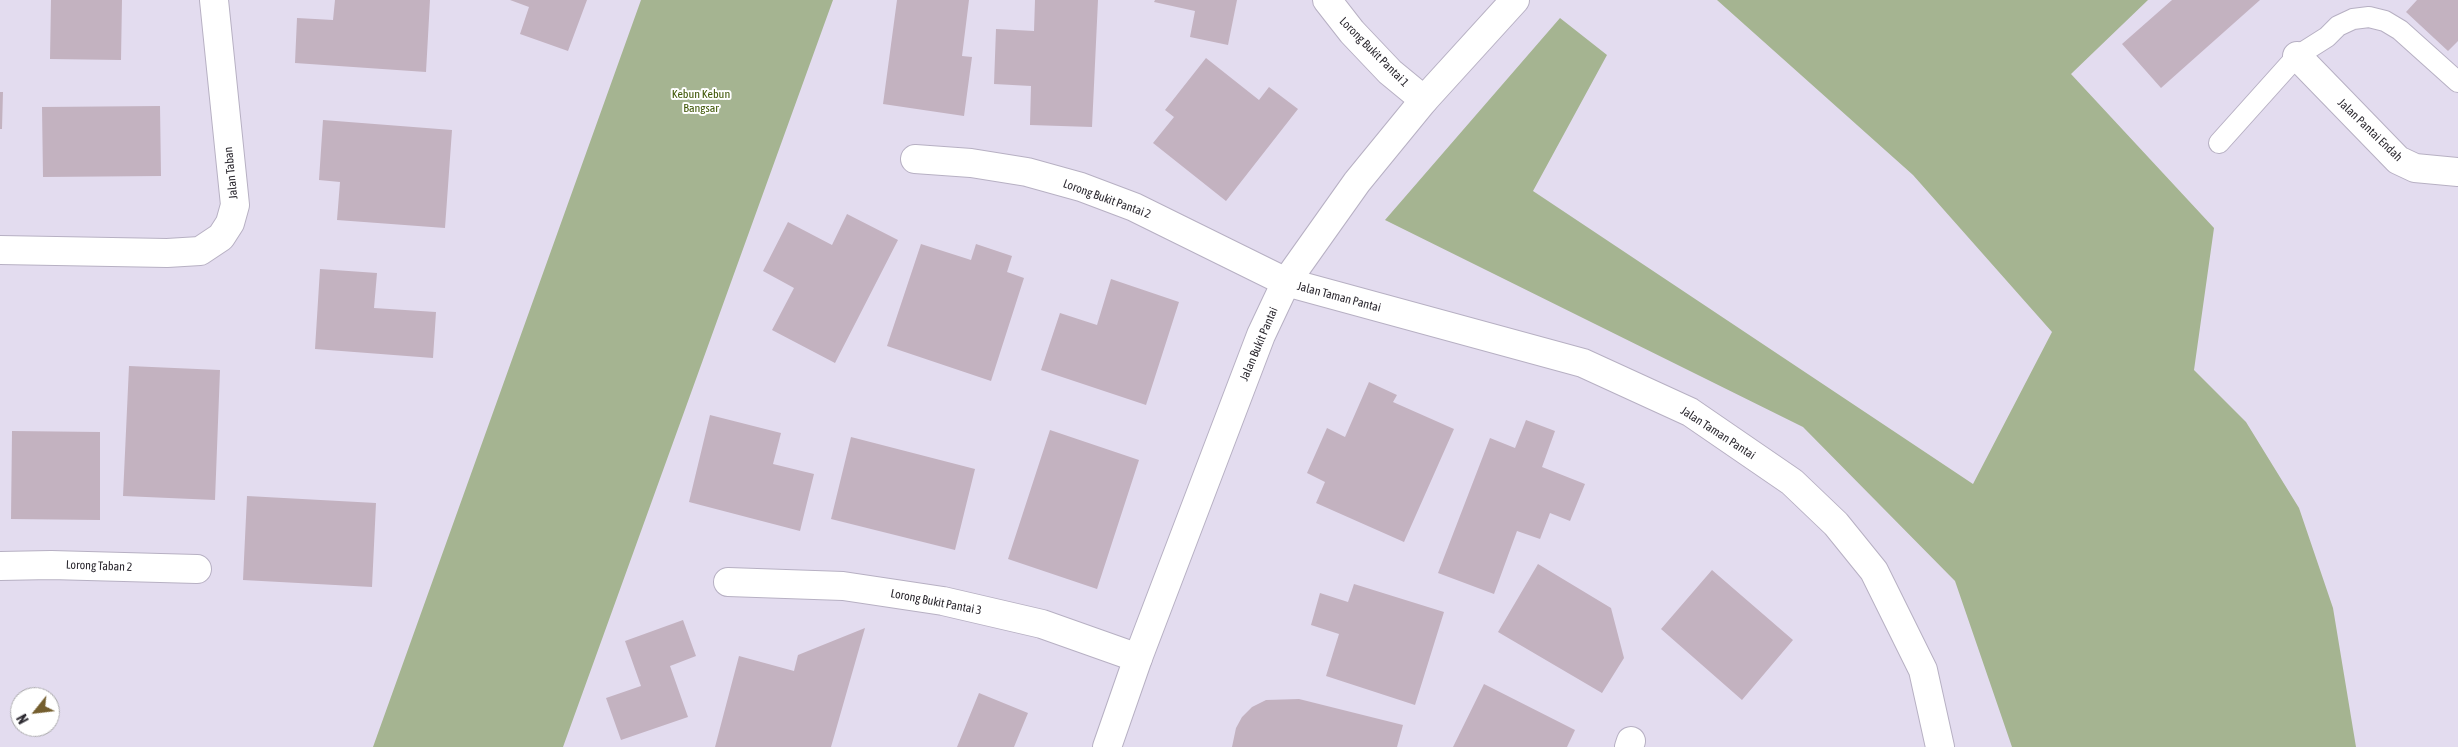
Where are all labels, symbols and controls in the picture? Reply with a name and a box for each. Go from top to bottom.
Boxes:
street label: Lorong Bukit Pantai 1 [1336,14,1412,90]
park label: Kebun Kebun Bangsar [672,87,730,115]
street label: Jalan Pantai Endah [2335,96,2405,164]
street label: Jalan Taban [221,146,241,200]
street label: Lorong Bukit Pantai 2 [1061,176,1153,222]
street label: Jalan Taman Pantai [1296,279,1382,315]
street label: Jalan Bukit Pantai [1237,305,1281,383]
street label: Jalan Taman Pantai [1678,403,1758,463]
street label: Lorong Taban 2 [66,558,132,574]
street label: Lorong Bukit Pantai 3 [889,586,983,618]
north arrow [10,687,60,737]
text: N [14,711,32,726]

